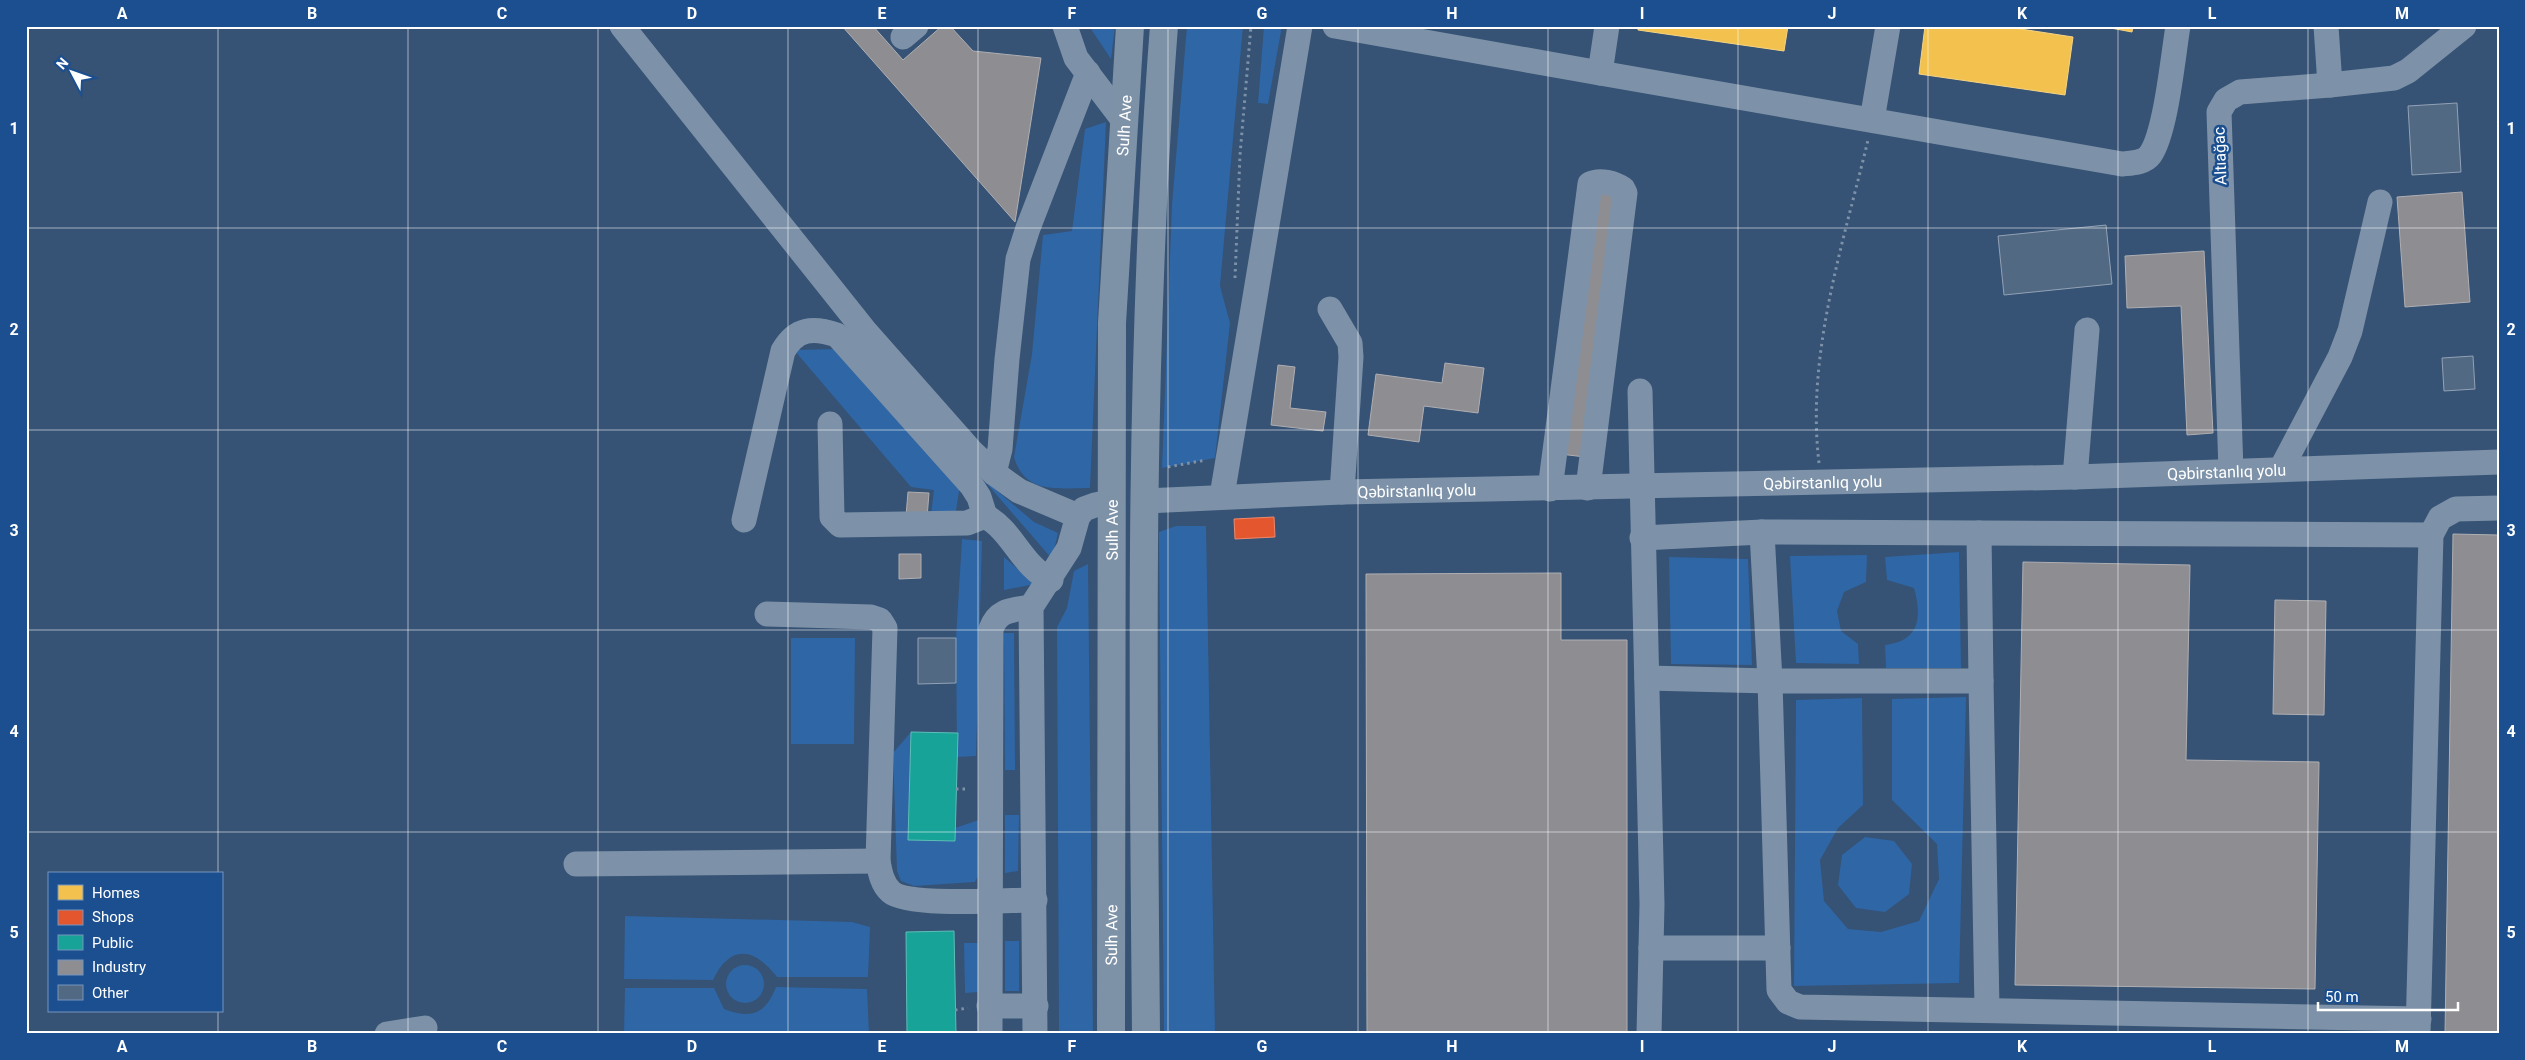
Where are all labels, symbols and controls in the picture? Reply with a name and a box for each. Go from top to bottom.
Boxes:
text: A [117,4,128,23]
text: B [307,4,317,23]
text: C [497,4,507,23]
text: D [687,4,697,23]
text: E [878,4,887,23]
text: F [1068,4,1077,23]
text: G [1257,4,1268,23]
text: H [1446,4,1458,23]
text: I [1640,4,1644,23]
text: J [1828,4,1836,23]
text: K [2017,4,2028,23]
text: L [2208,4,2217,23]
text: M [2395,4,2409,23]
north arrow [48,48,98,98]
text: N [53,54,71,72]
street label: Sulh Ave [1113,94,1135,156]
text: 1 [9,119,19,138]
text: 1 [2506,119,2516,138]
street label: Altıağac [2209,127,2231,185]
text: 2 [9,320,19,339]
text: 2 [2506,320,2516,339]
street label: Qəbirstanlıq yolu [2167,460,2286,483]
street label: Qəbirstanlıq yolu [1763,471,1882,493]
street label: Qəbirstanlıq yolu [1357,480,1476,501]
street label: Sulh Ave [1102,499,1121,561]
text: 3 [9,521,19,540]
text: 3 [2506,521,2516,540]
text: 4 [9,722,19,741]
text: 4 [2506,722,2516,741]
legend [48,872,222,1012]
text: Homes [92,884,140,902]
street label: Sulh Ave [1102,904,1121,966]
text: Shops [92,908,134,926]
text: 5 [9,923,19,942]
text: 5 [2506,923,2516,942]
text: Public [92,934,133,952]
text: Industry [92,958,146,976]
scale bar [2318,980,2458,1012]
text: Other [92,984,129,1002]
text: 50 m [2325,988,2359,1006]
text: A [117,1037,128,1056]
text: B [307,1037,317,1056]
text: C [497,1037,507,1056]
text: D [687,1037,697,1056]
text: E [878,1037,887,1056]
text: F [1068,1037,1077,1056]
text: G [1257,1037,1268,1056]
text: H [1446,1037,1458,1056]
text: I [1640,1037,1644,1056]
text: J [1828,1037,1836,1056]
text: K [2017,1037,2028,1056]
text: L [2208,1037,2217,1056]
text: M [2395,1037,2409,1056]

